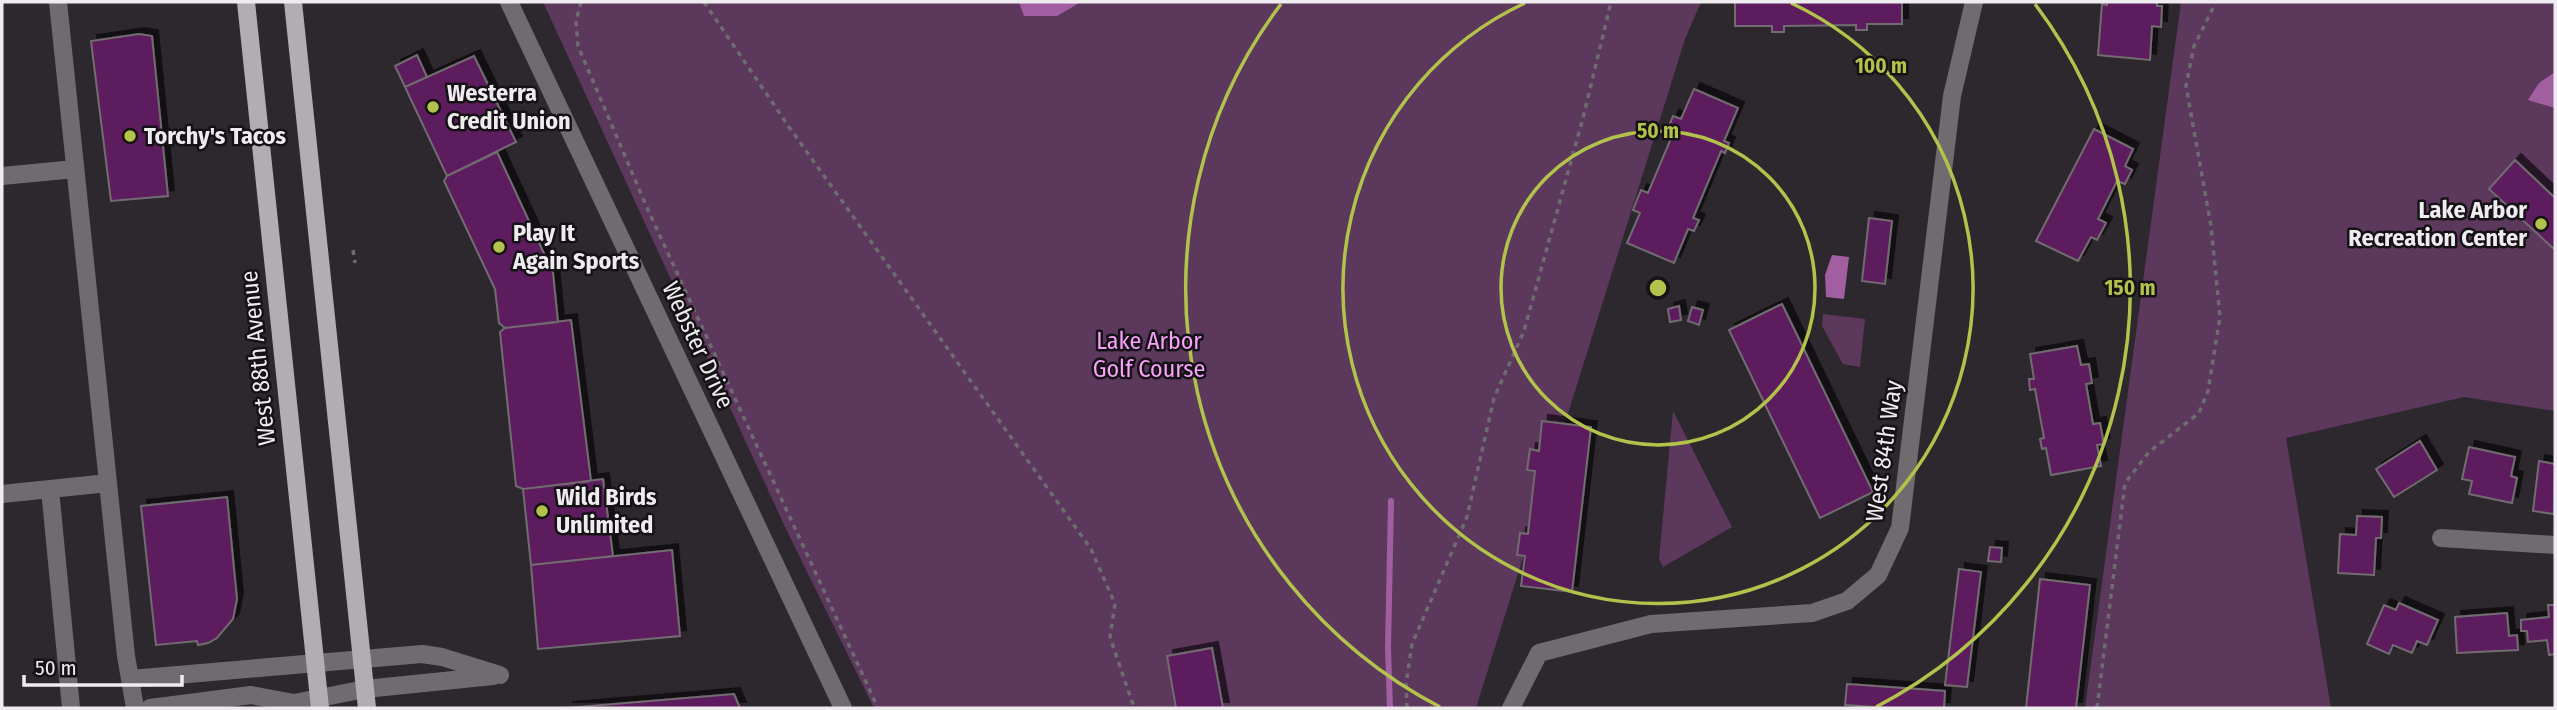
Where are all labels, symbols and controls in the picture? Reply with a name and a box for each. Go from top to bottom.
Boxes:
text: 100 m [1855,53,1907,79]
place label: Westerra Credit Union [447,79,571,135]
marker: Westerra Credit Union [425,99,441,115]
text: 50 m [1637,118,1679,144]
place label: Torchy's Tacos [144,122,287,150]
marker: Torchy's Tacos [122,128,138,144]
place label: Lake Arbor Recreation Center [2348,196,2527,252]
marker: Lake Arbor Recreation Center [2533,216,2549,232]
place label: Play It Again Sports [512,219,640,275]
marker: Play It Again Sports [491,239,507,255]
street label: West 88th Avenue [235,269,281,447]
text: 150 m [2104,275,2156,301]
centre of rings [1646,276,1670,300]
street label: Webster Drive [656,277,740,413]
park label: Lake Arbor Golf Course [1093,327,1205,383]
street label: West 84th Way [1860,378,1908,523]
place label: Wild Birds Unlimited [556,483,657,539]
marker: Wild Birds Unlimited [534,503,550,519]
scale bar [24,644,182,688]
text: 50 m [35,655,77,681]

